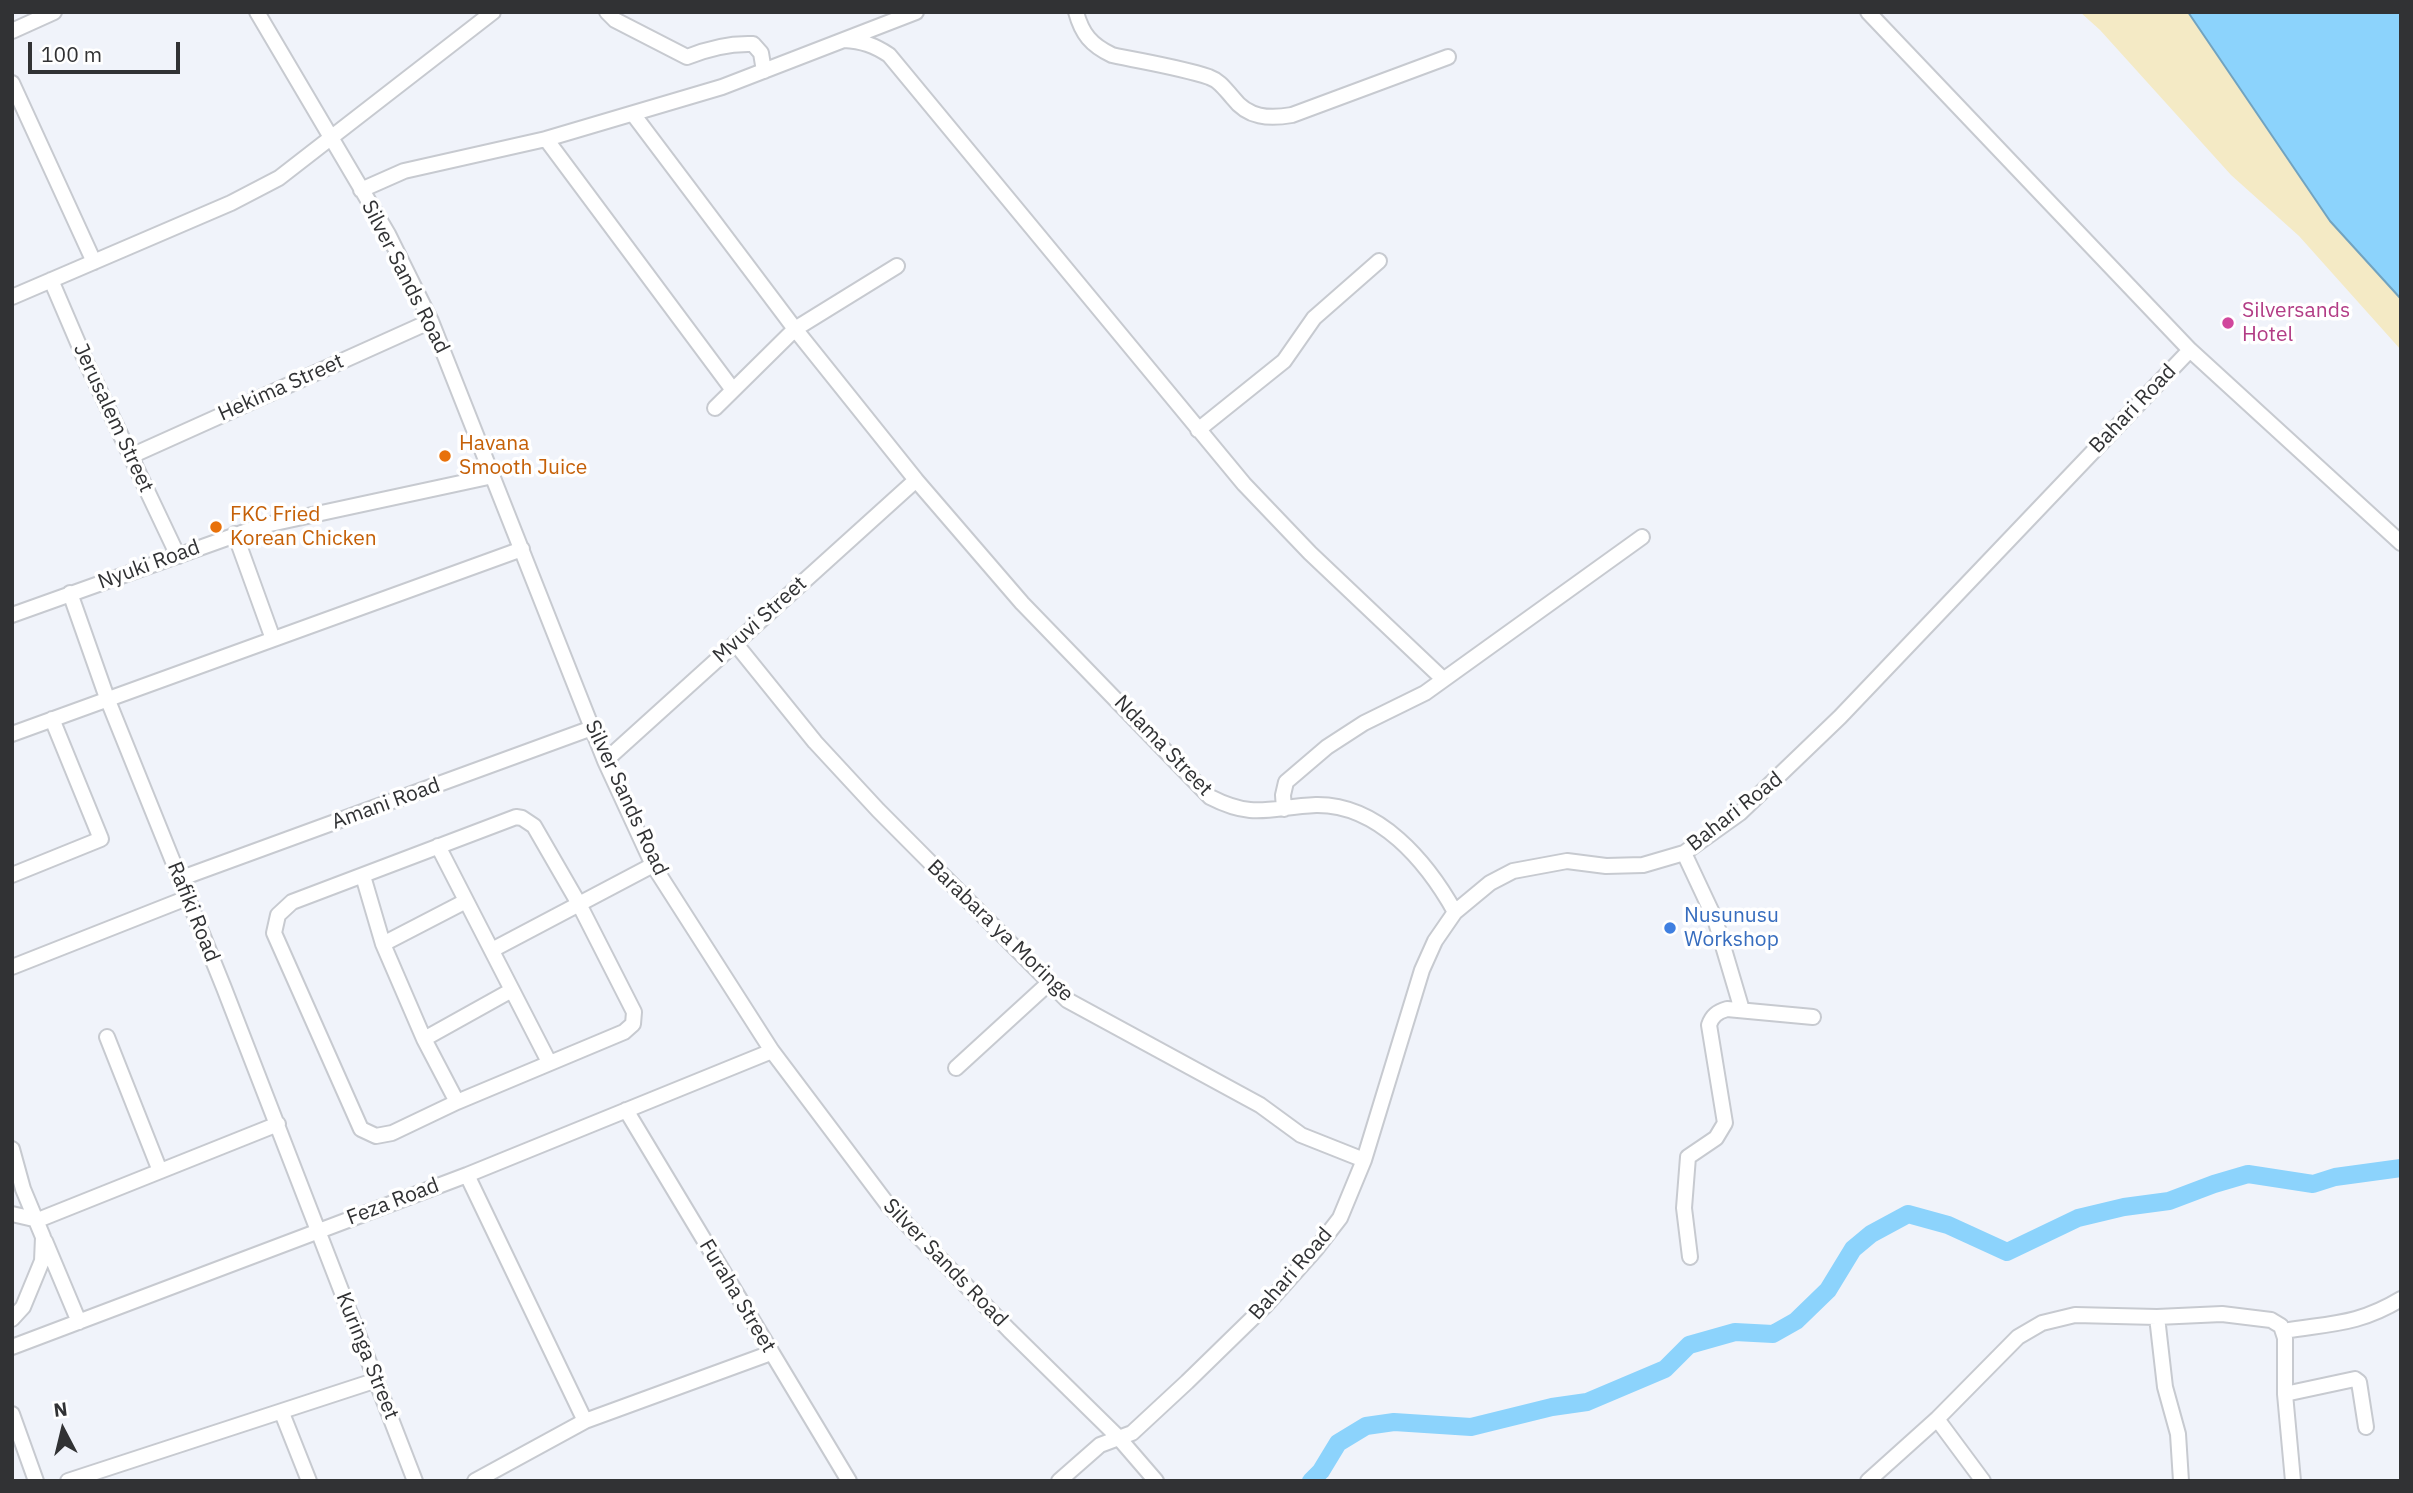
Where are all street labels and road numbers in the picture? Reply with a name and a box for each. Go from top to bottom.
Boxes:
street label: Silver Sands Road [356,196,454,358]
street label: Jerusalem Street [67,340,159,496]
street label: Hekima Street [214,349,348,427]
street label: Bahari Road [2084,359,2182,459]
street label: Nyuki Road [95,535,203,595]
street label: Mvuvi Street [708,571,812,669]
street label: Ndama Street [1109,690,1217,802]
street label: Silver Sands Road [579,716,673,880]
street label: Bahari Road [1682,767,1788,857]
street label: Amani Road [328,773,444,835]
street label: Barabara ya Moringe [922,855,1078,1007]
street label: Rafiki Road [161,858,225,966]
street label: Feza Road [343,1173,443,1231]
street label: Silver Sands Road [877,1194,1013,1332]
street label: Bahari Road [1244,1223,1338,1325]
street label: Furaha Street [693,1235,781,1357]
street label: Kuringa Street [330,1289,404,1423]

